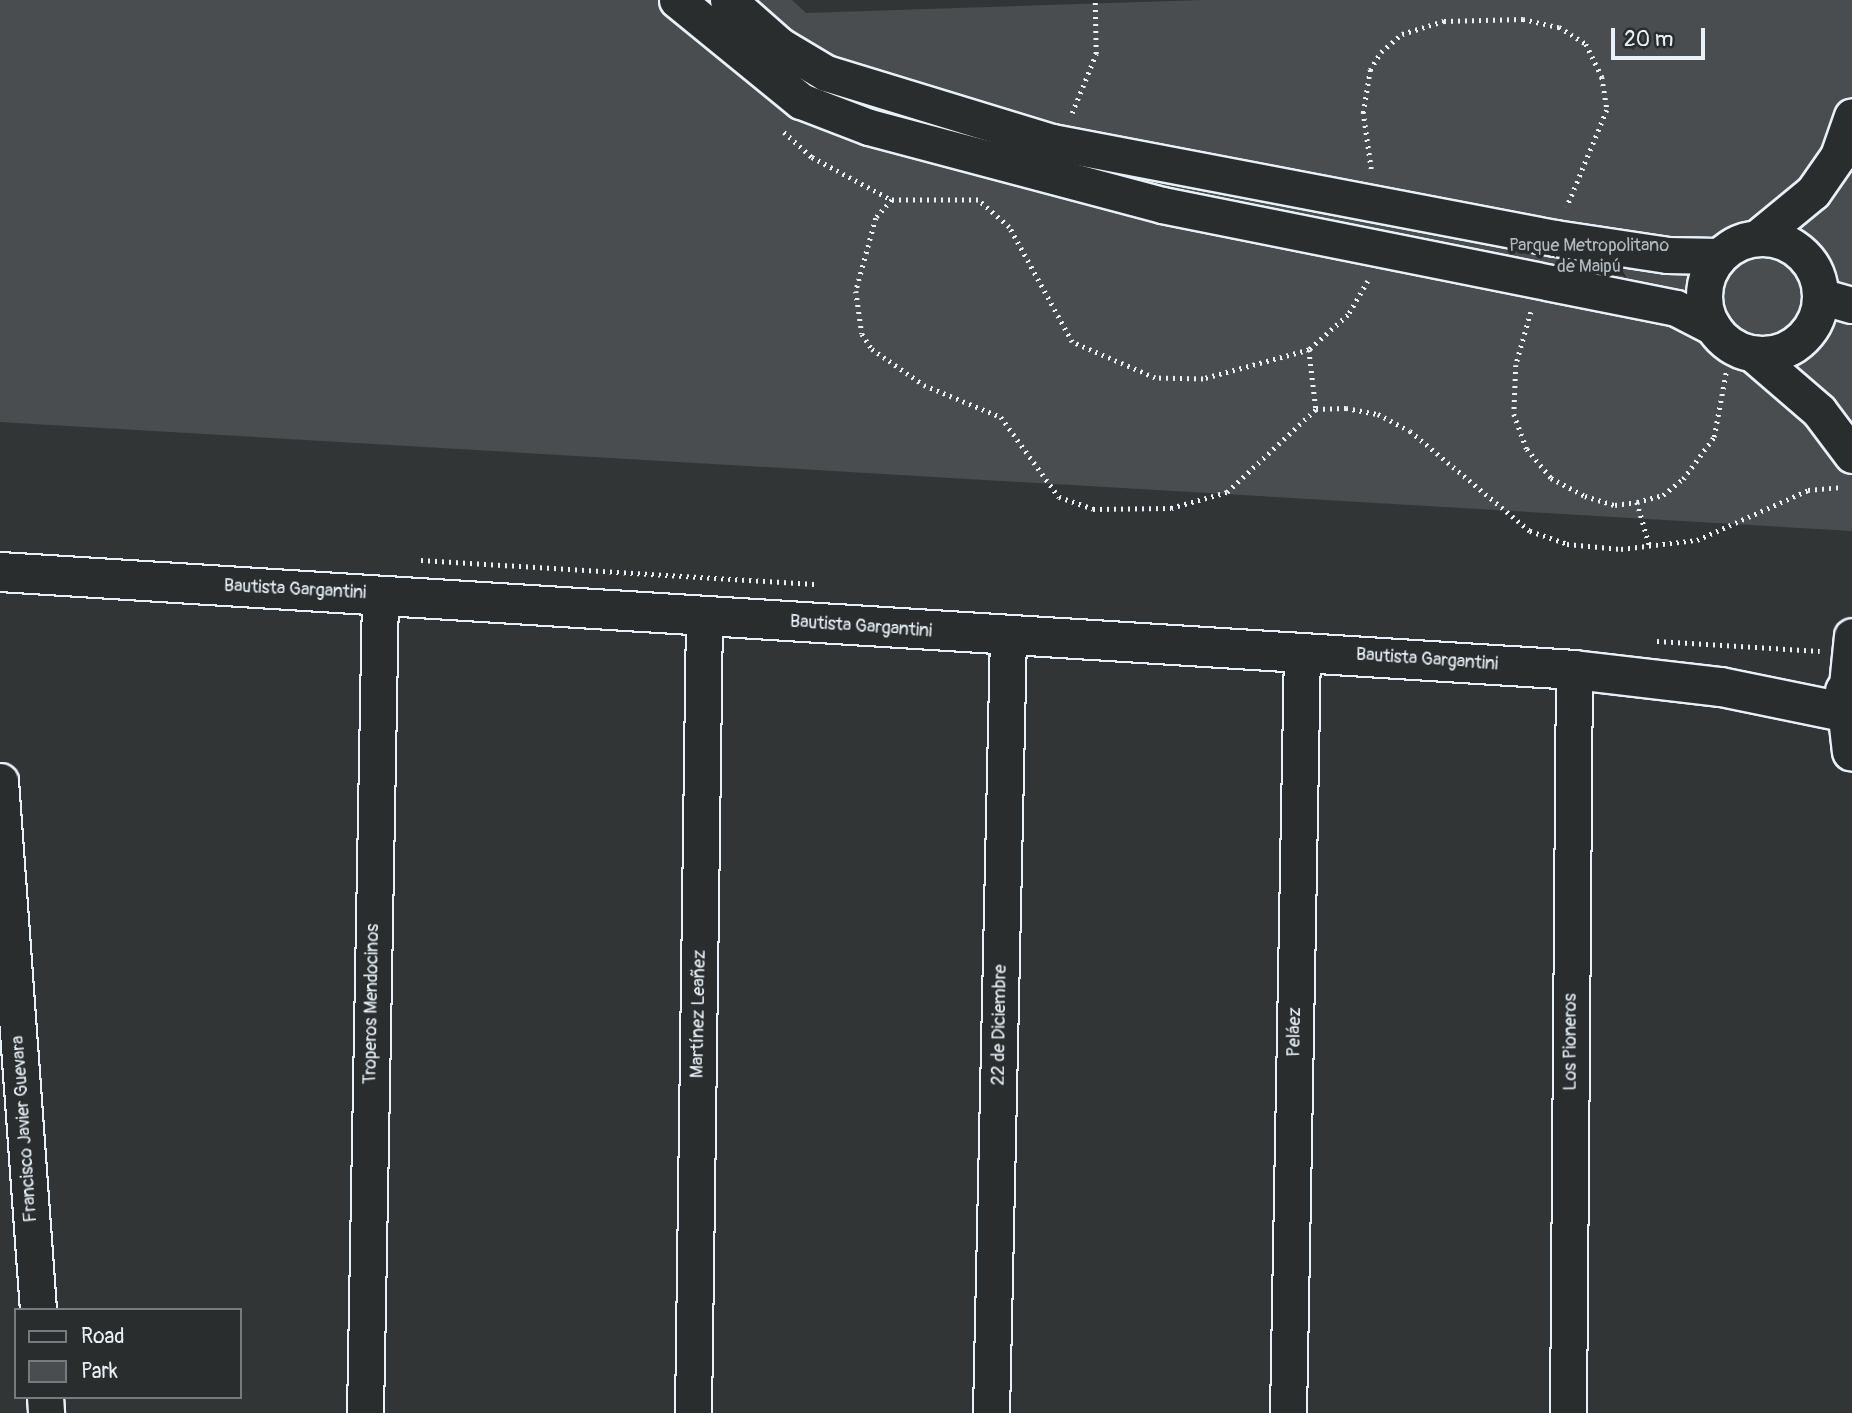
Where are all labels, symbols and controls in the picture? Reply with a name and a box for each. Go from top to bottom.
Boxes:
scale bar [1614,14,1708,58]
text: 20 m [1624,26,1673,53]
park label: Parque Metropolitano de Maipú [1509,236,1669,278]
street label: Bautista Gargantini [223,575,367,605]
street label: Bautista Gargantini [789,611,933,643]
street label: Bautista Gargantini [1355,644,1499,676]
street label: Troperos Mendocinos [360,924,384,1084]
street label: Martínez Leañez [687,950,711,1078]
street label: 22 de Diciembre [988,964,1012,1086]
street label: Los Pioneros [1560,993,1582,1091]
street label: Peláez [1284,1007,1306,1057]
street label: Francisco Javier Guevara [8,1035,42,1223]
legend [14,1308,242,1399]
text: Road [81,1323,125,1350]
text: Park [81,1358,118,1385]

